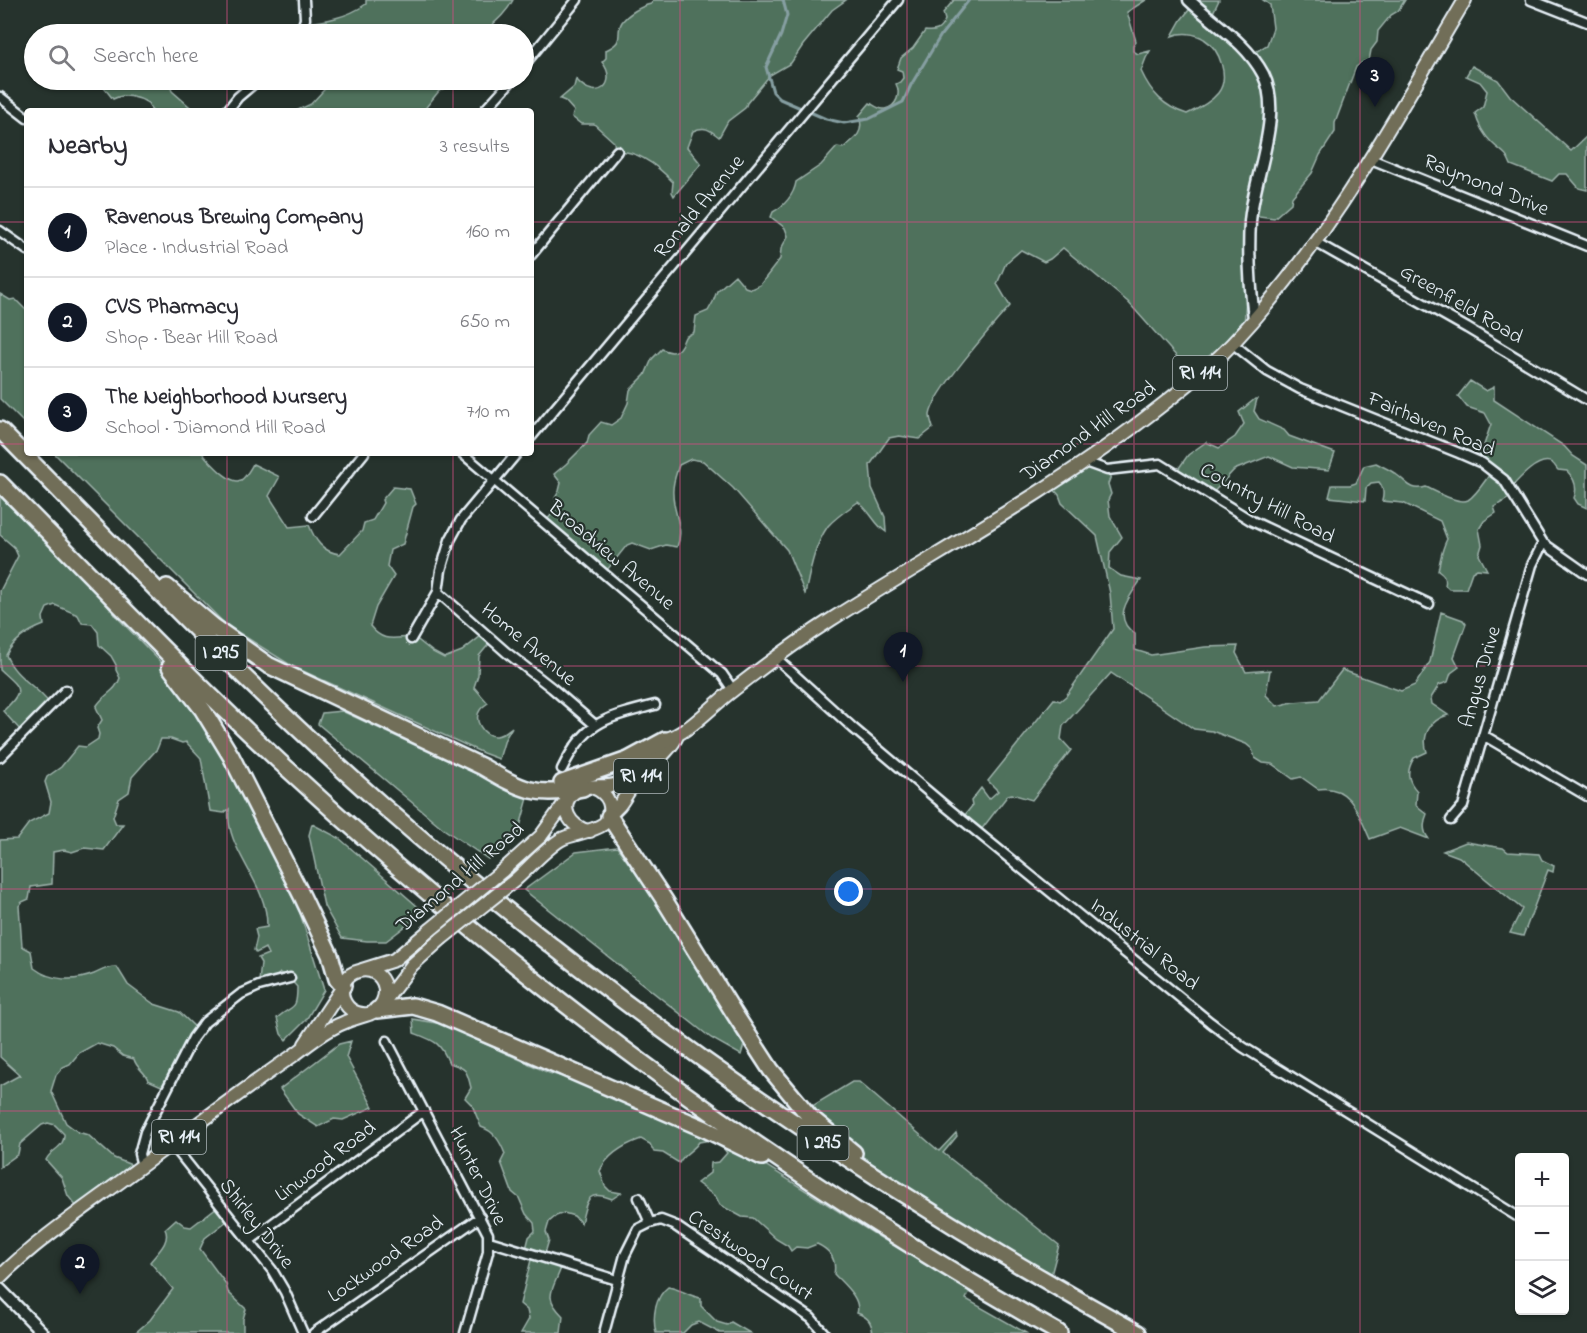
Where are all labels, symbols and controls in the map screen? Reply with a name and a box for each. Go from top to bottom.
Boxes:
search box [24,24,534,90]
icon: search [45,41,78,74]
text: Search here [93,41,198,73]
pin: 3 [1356,57,1394,107]
text: Nearby [48,128,127,166]
text: 3 results [440,133,510,162]
street label: Raymond Drive [1418,147,1554,227]
street label: Ronald Avenue [647,148,753,266]
text: Ravenous Brewing Company [105,202,363,234]
text: 1 [64,218,71,247]
text: 160 m [466,218,510,247]
text: Place · Industrial Road [105,234,288,263]
street label: Greenfield Road [1394,257,1528,353]
text: CVS Pharmacy [105,292,239,324]
text: 2 [63,308,72,337]
text: 650 m [461,308,510,337]
text: Shop · Bear Hill Road [105,324,278,353]
road number: RI 114 [1173,356,1227,390]
street label: Diamond Hill Road [1014,374,1163,490]
text: The Neighborhood Nursery [105,382,347,414]
street label: Fairhaven Road [1362,384,1500,465]
text: 3 [63,398,72,427]
text: 710 m [466,398,510,427]
text: School · Diamond Hill Road [105,414,326,443]
street label: Country Hill Road [1193,456,1340,554]
street label: Broadview Avenue [540,493,682,619]
street label: Home Avenue [474,596,583,694]
street label: Angus Drive [1452,622,1512,732]
pin: 1 [884,632,922,682]
road number: I 295 [196,636,246,670]
road number: RI 114 [614,759,668,793]
street label: Diamond Hill Road [390,815,532,941]
your location [834,877,863,906]
street label: Industrial Road [1083,892,1205,999]
street label: Linwood Road [269,1114,383,1210]
road number: RI 114 [152,1120,206,1154]
street label: Hunter Drive [440,1122,514,1231]
road number: I 295 [798,1126,848,1160]
map controls [1515,1153,1569,1315]
button: + [1515,1153,1569,1207]
street label: Shirley Drive [210,1172,301,1277]
street label: Crestwood Court [681,1203,819,1309]
button: − [1515,1207,1569,1261]
street label: Lockwood Road [322,1209,450,1311]
pin: 2 [60,1244,100,1294]
button: layers [1515,1261,1569,1315]

